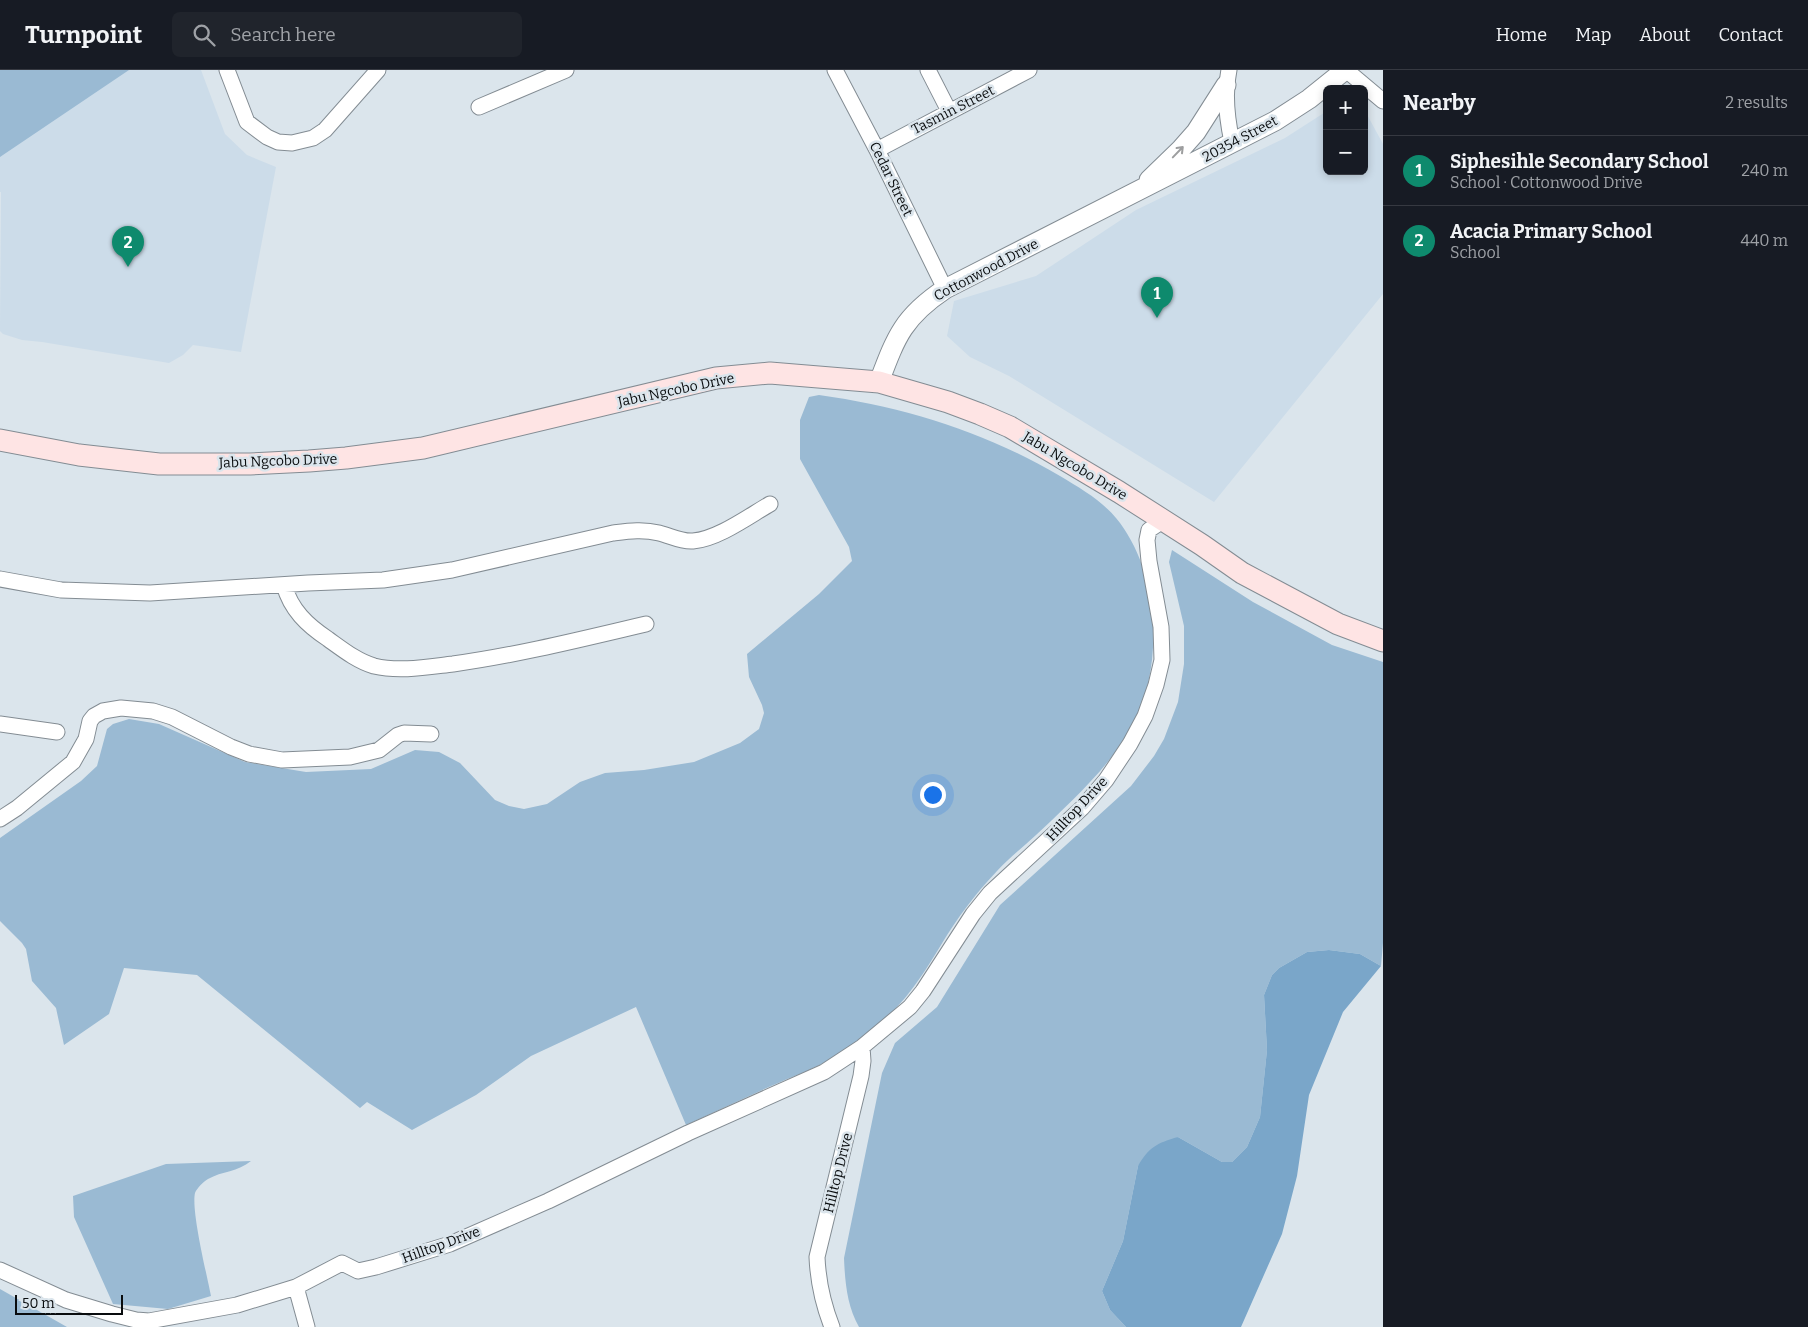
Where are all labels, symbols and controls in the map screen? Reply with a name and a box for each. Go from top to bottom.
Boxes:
search box [172,12,522,57]
text: Turnpoint [25,21,142,49]
icon: search [190,21,218,49]
text: Search here [230,23,336,46]
text: Home [1496,24,1547,46]
text: Map [1575,24,1611,46]
text: About [1639,24,1690,46]
text: Contact [1718,24,1783,46]
street label: Tasmin Street [909,82,997,138]
map controls [1323,85,1368,175]
button: + [1323,85,1368,130]
text: Nearby [1403,90,1476,116]
text: 2 results [1725,93,1788,112]
street label: 20354 Street [1200,112,1280,166]
button: − [1323,130,1368,175]
street label: Cedar Street [866,139,916,219]
one-way arrow [1172,146,1184,158]
text: Siphesihle Secondary School [1450,150,1709,173]
text: 1 [1416,161,1422,180]
text: 240 m [1741,161,1788,180]
text: School · Cottonwood Drive [1450,173,1642,192]
text: Acacia Primary School [1450,220,1652,243]
pin: 2 [112,226,144,267]
text: 2 [1414,231,1424,250]
text: 440 m [1741,231,1788,250]
street label: Cottonwood Drive [931,235,1041,305]
text: School [1450,243,1500,262]
pin: 1 [1141,277,1173,318]
street label: Jabu Ngcobo Drive [615,369,736,411]
street label: Jabu Ngcobo Drive [1019,428,1130,504]
street label: Jabu Ngcobo Drive [217,450,338,472]
street label: Hilltop Drive [1043,773,1111,845]
your location [920,782,946,808]
street label: Hilltop Drive [820,1131,856,1215]
street label: Hilltop Drive [400,1223,482,1267]
scale bar [15,1292,122,1315]
text: 50 m [22,1295,55,1312]

